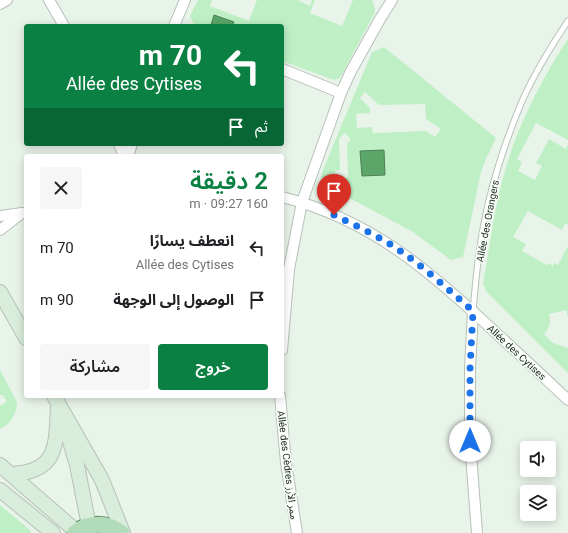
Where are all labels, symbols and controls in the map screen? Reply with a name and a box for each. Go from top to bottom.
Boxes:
text: 70 m [139,39,202,72]
icon: left [216,40,268,92]
text: Allée des Cytises [66,73,202,94]
icon: arrive [225,116,247,138]
text: ثم [255,118,268,136]
button: close [40,167,82,209]
text: 2 دقيقة [190,167,268,195]
pin [317,174,351,215]
street label: Allée des Orangers [474,179,501,263]
icon: arrive [323,180,345,202]
text: 160 m · 09:27 [189,196,268,211]
text: انعطف يسارًا [150,232,234,250]
icon: left [246,237,268,259]
text: 70 m [40,239,74,257]
text: Allée des Cytises [136,257,234,272]
icon: arrive [246,289,268,311]
text: 90 m [40,291,74,309]
text: الوصول إلى الوجهة [113,291,234,309]
street label: Allée des Cytises [485,323,548,382]
button: مشاركة [40,344,150,390]
button: خروج [158,344,268,390]
street label: Allée des Cèdres ممر الأرز [274,410,300,520]
position arrow [449,420,491,462]
map controls [520,441,556,521]
button: sound [520,441,556,477]
button: layers [520,485,556,521]

